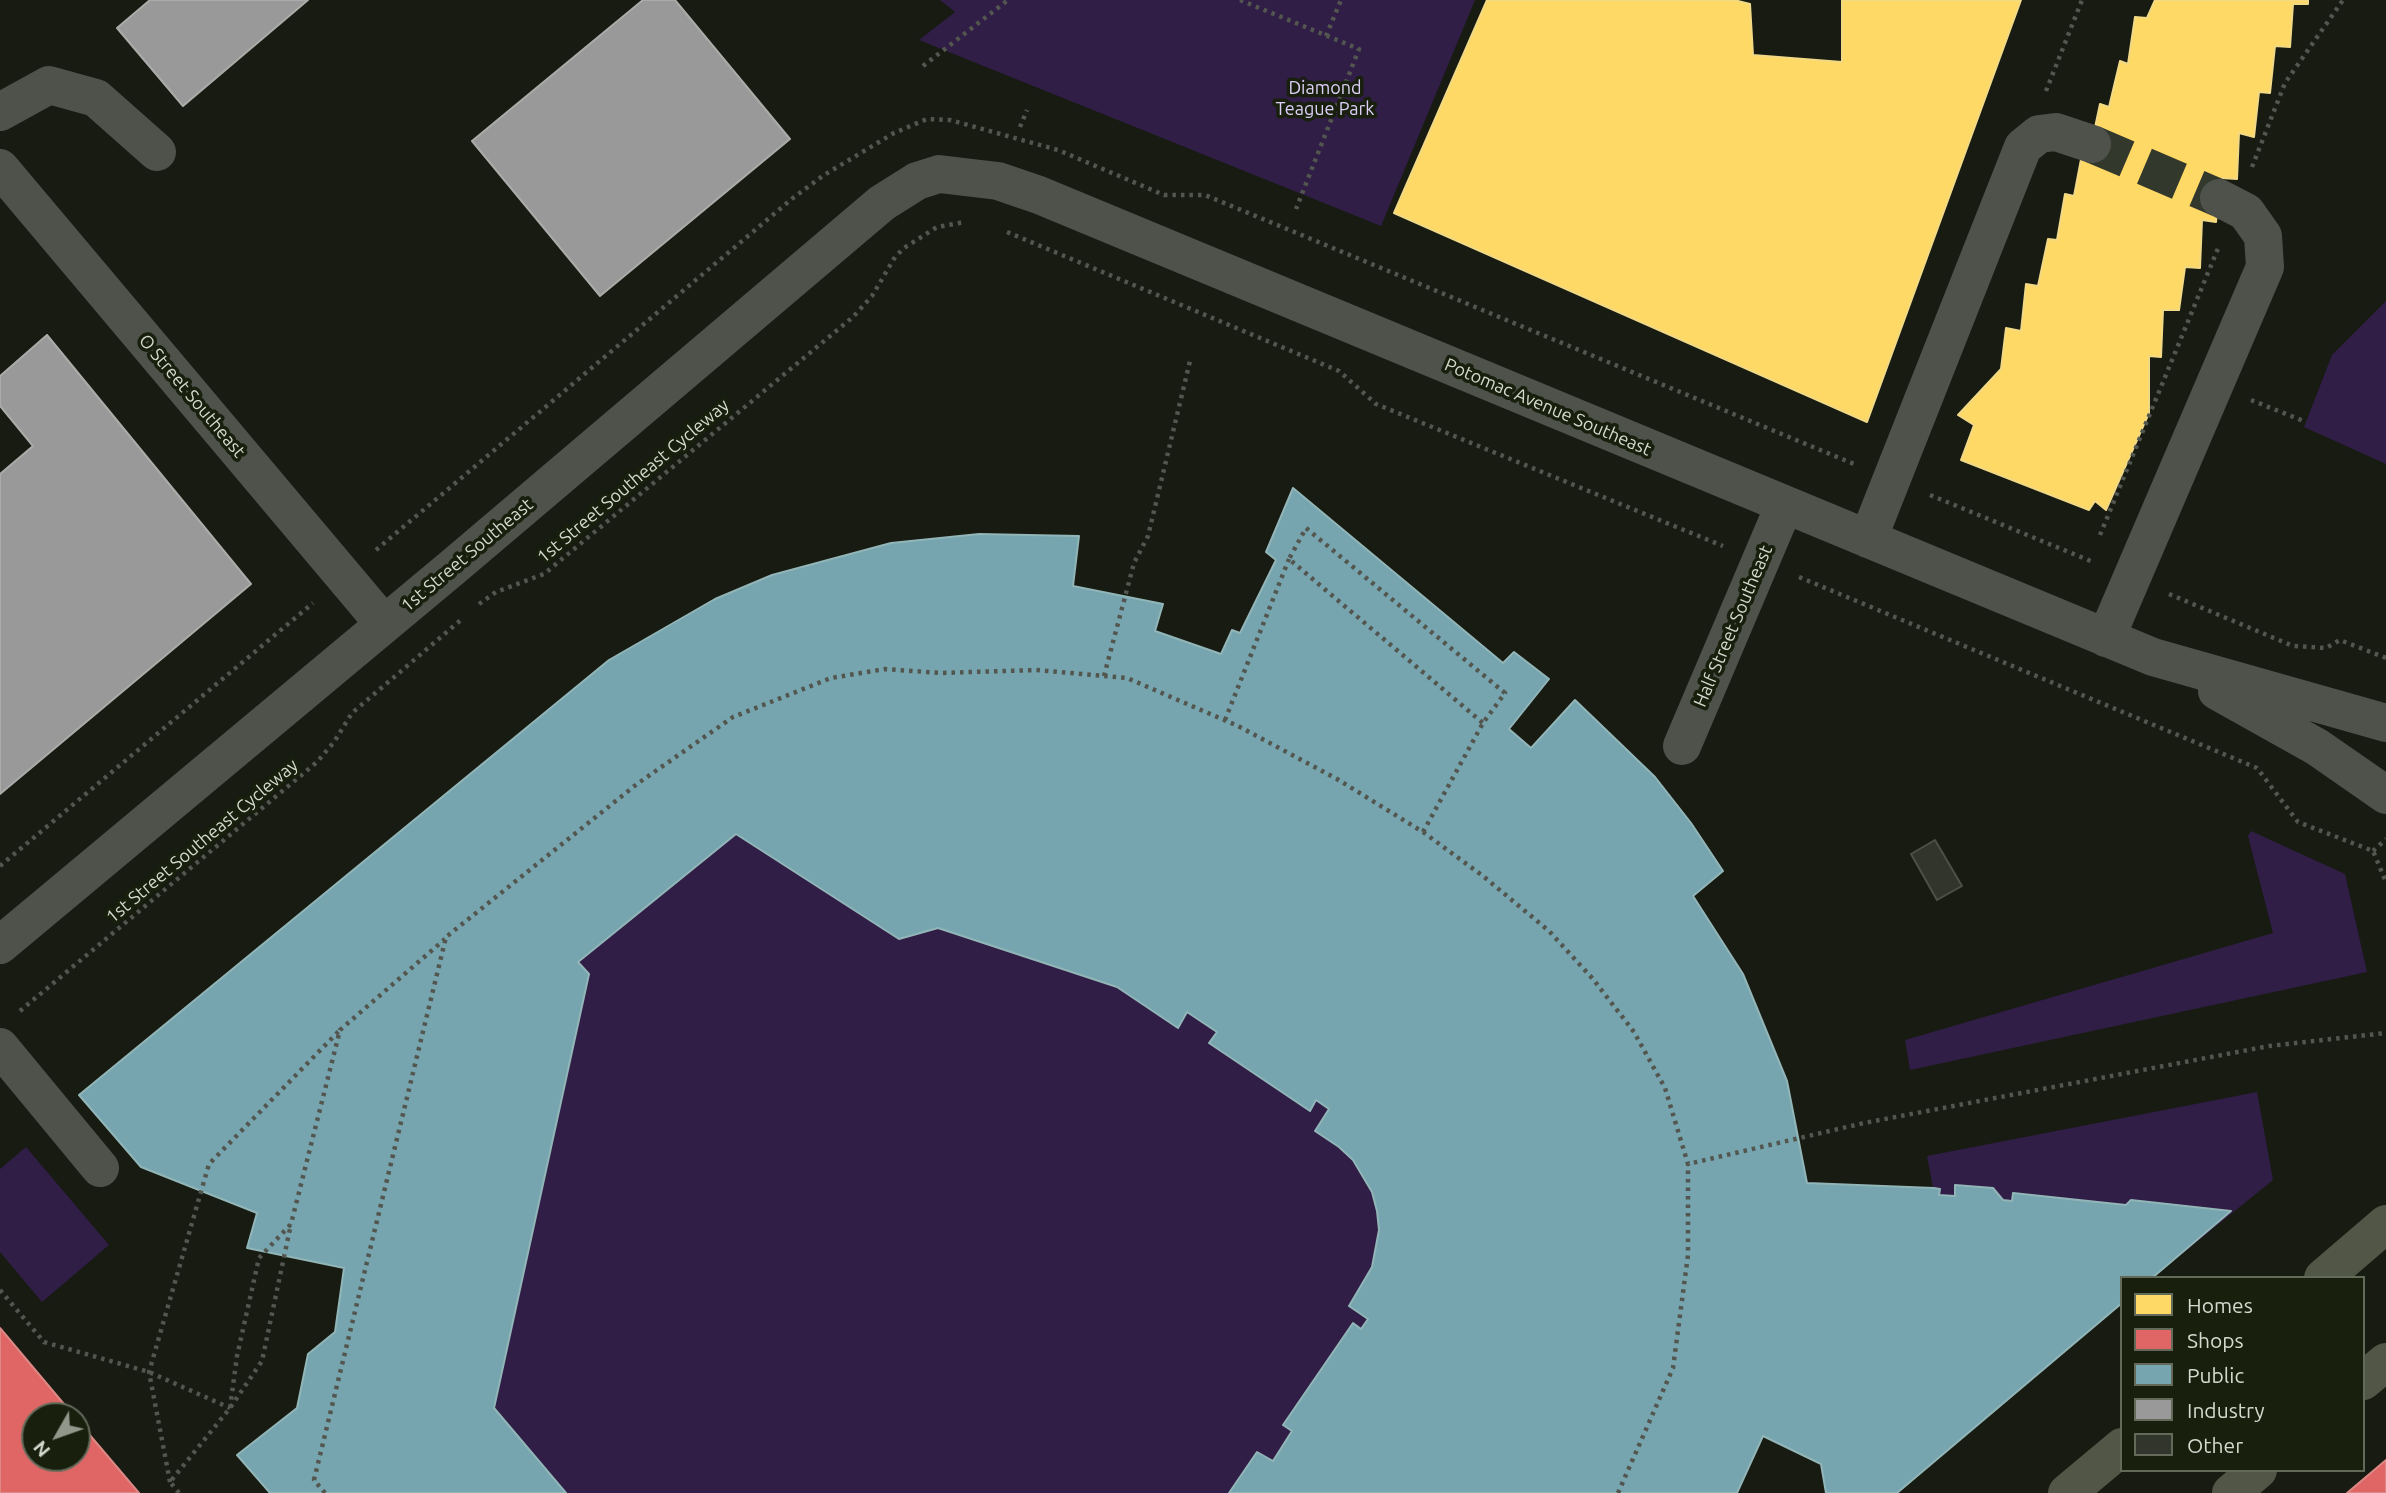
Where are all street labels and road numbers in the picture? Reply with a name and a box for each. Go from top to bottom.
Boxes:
street label: O Street Southeast [134,330,250,462]
street label: Potomac Avenue Southeast [1441,354,1655,460]
street label: 1st Street Southeast Cycleway [533,394,733,568]
street label: 1st Street Southeast [397,494,537,616]
street label: Half Street Southeast [1689,542,1777,710]
street label: 1st Street Southeast Cycleway [102,754,302,928]

